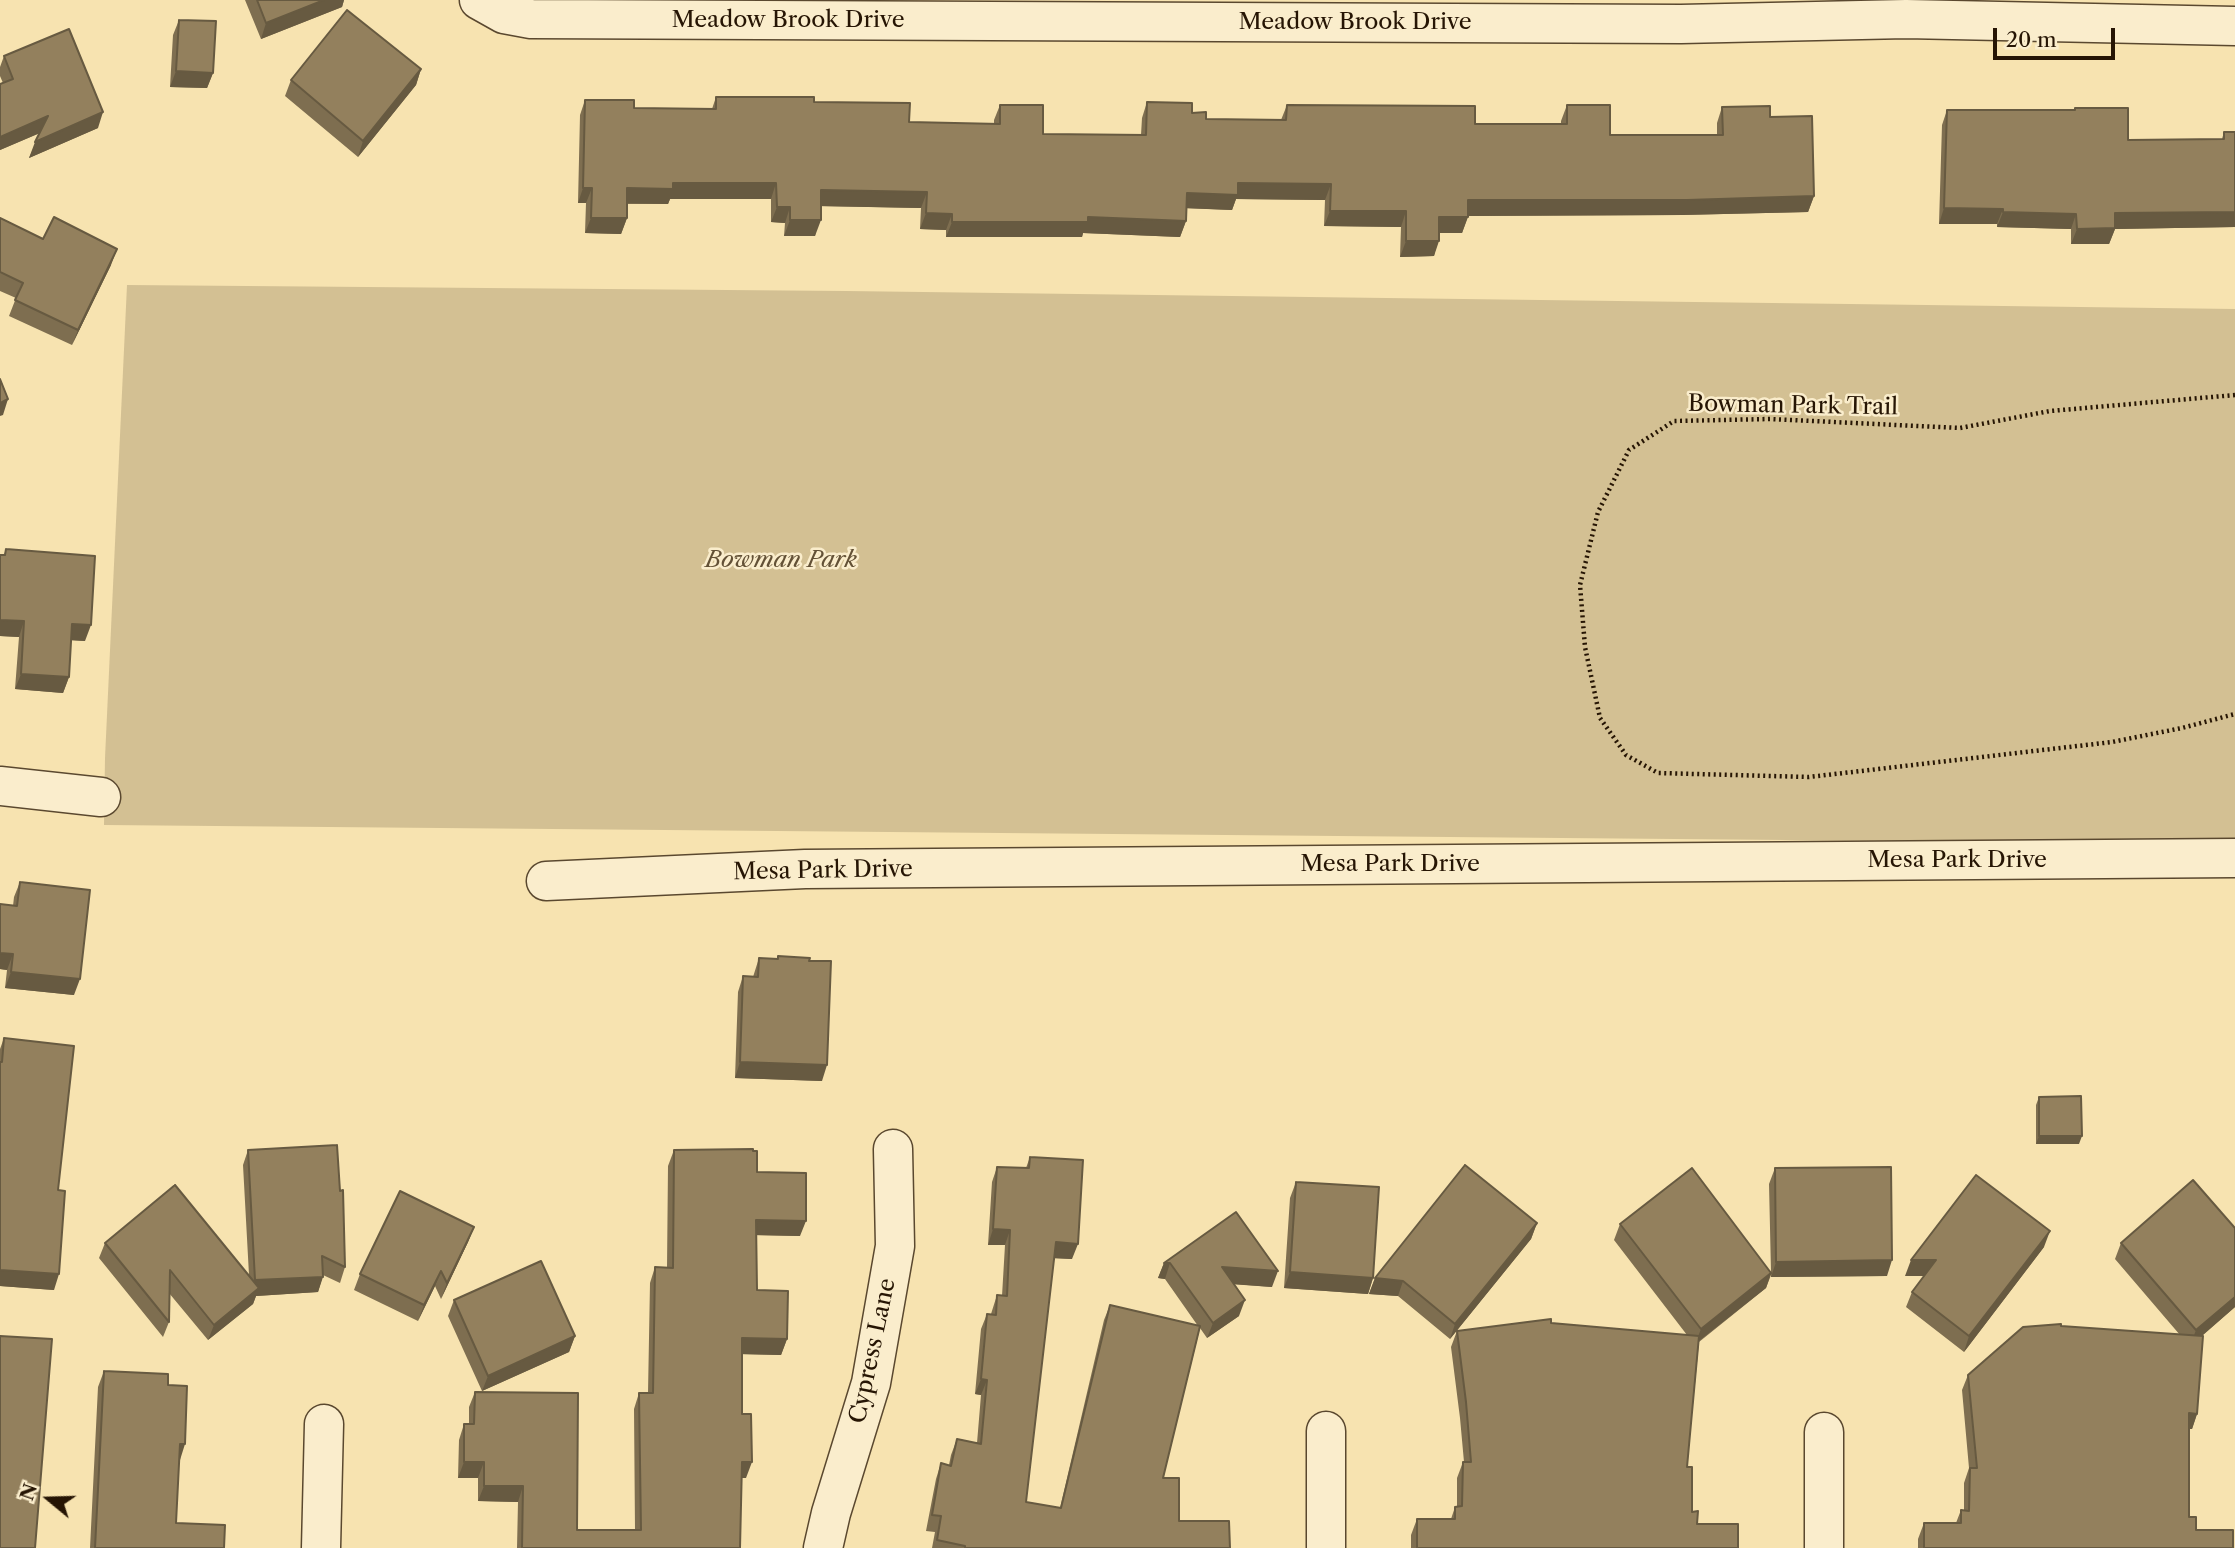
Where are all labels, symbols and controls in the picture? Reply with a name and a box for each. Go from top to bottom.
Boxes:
street label: Meadow Brook Drive [671,6,905,34]
street label: Meadow Brook Drive [1238,8,1472,36]
scale bar [1997,14,2120,58]
text: 20 m [2006,27,2057,52]
street label: Bowman Park Trail [1688,390,1898,422]
park label: Bowman Park [705,546,857,574]
street label: Mesa Park Drive [1867,846,2047,874]
street label: Mesa Park Drive [1300,850,1480,878]
street label: Mesa Park Drive [733,856,913,886]
street label: Cypress Lane [844,1276,902,1426]
north arrow [14,1464,84,1534]
text: N [15,1480,42,1504]

